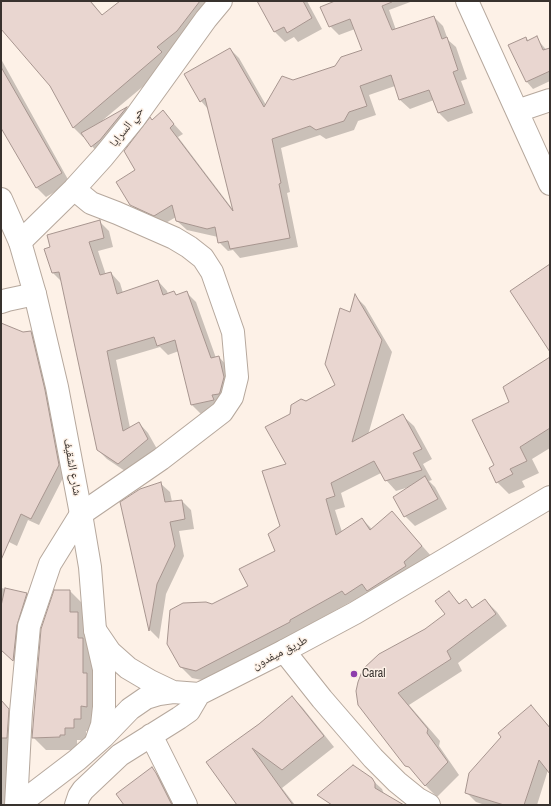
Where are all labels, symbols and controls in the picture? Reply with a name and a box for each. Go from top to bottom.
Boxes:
street label: حي السرايا [107,104,147,150]
street label: شارع الشقيف [60,437,84,497]
street label: طريق ميفدون [250,633,310,673]
place label: Caral [362,667,386,681]
marker: Caral [349,669,359,679]

